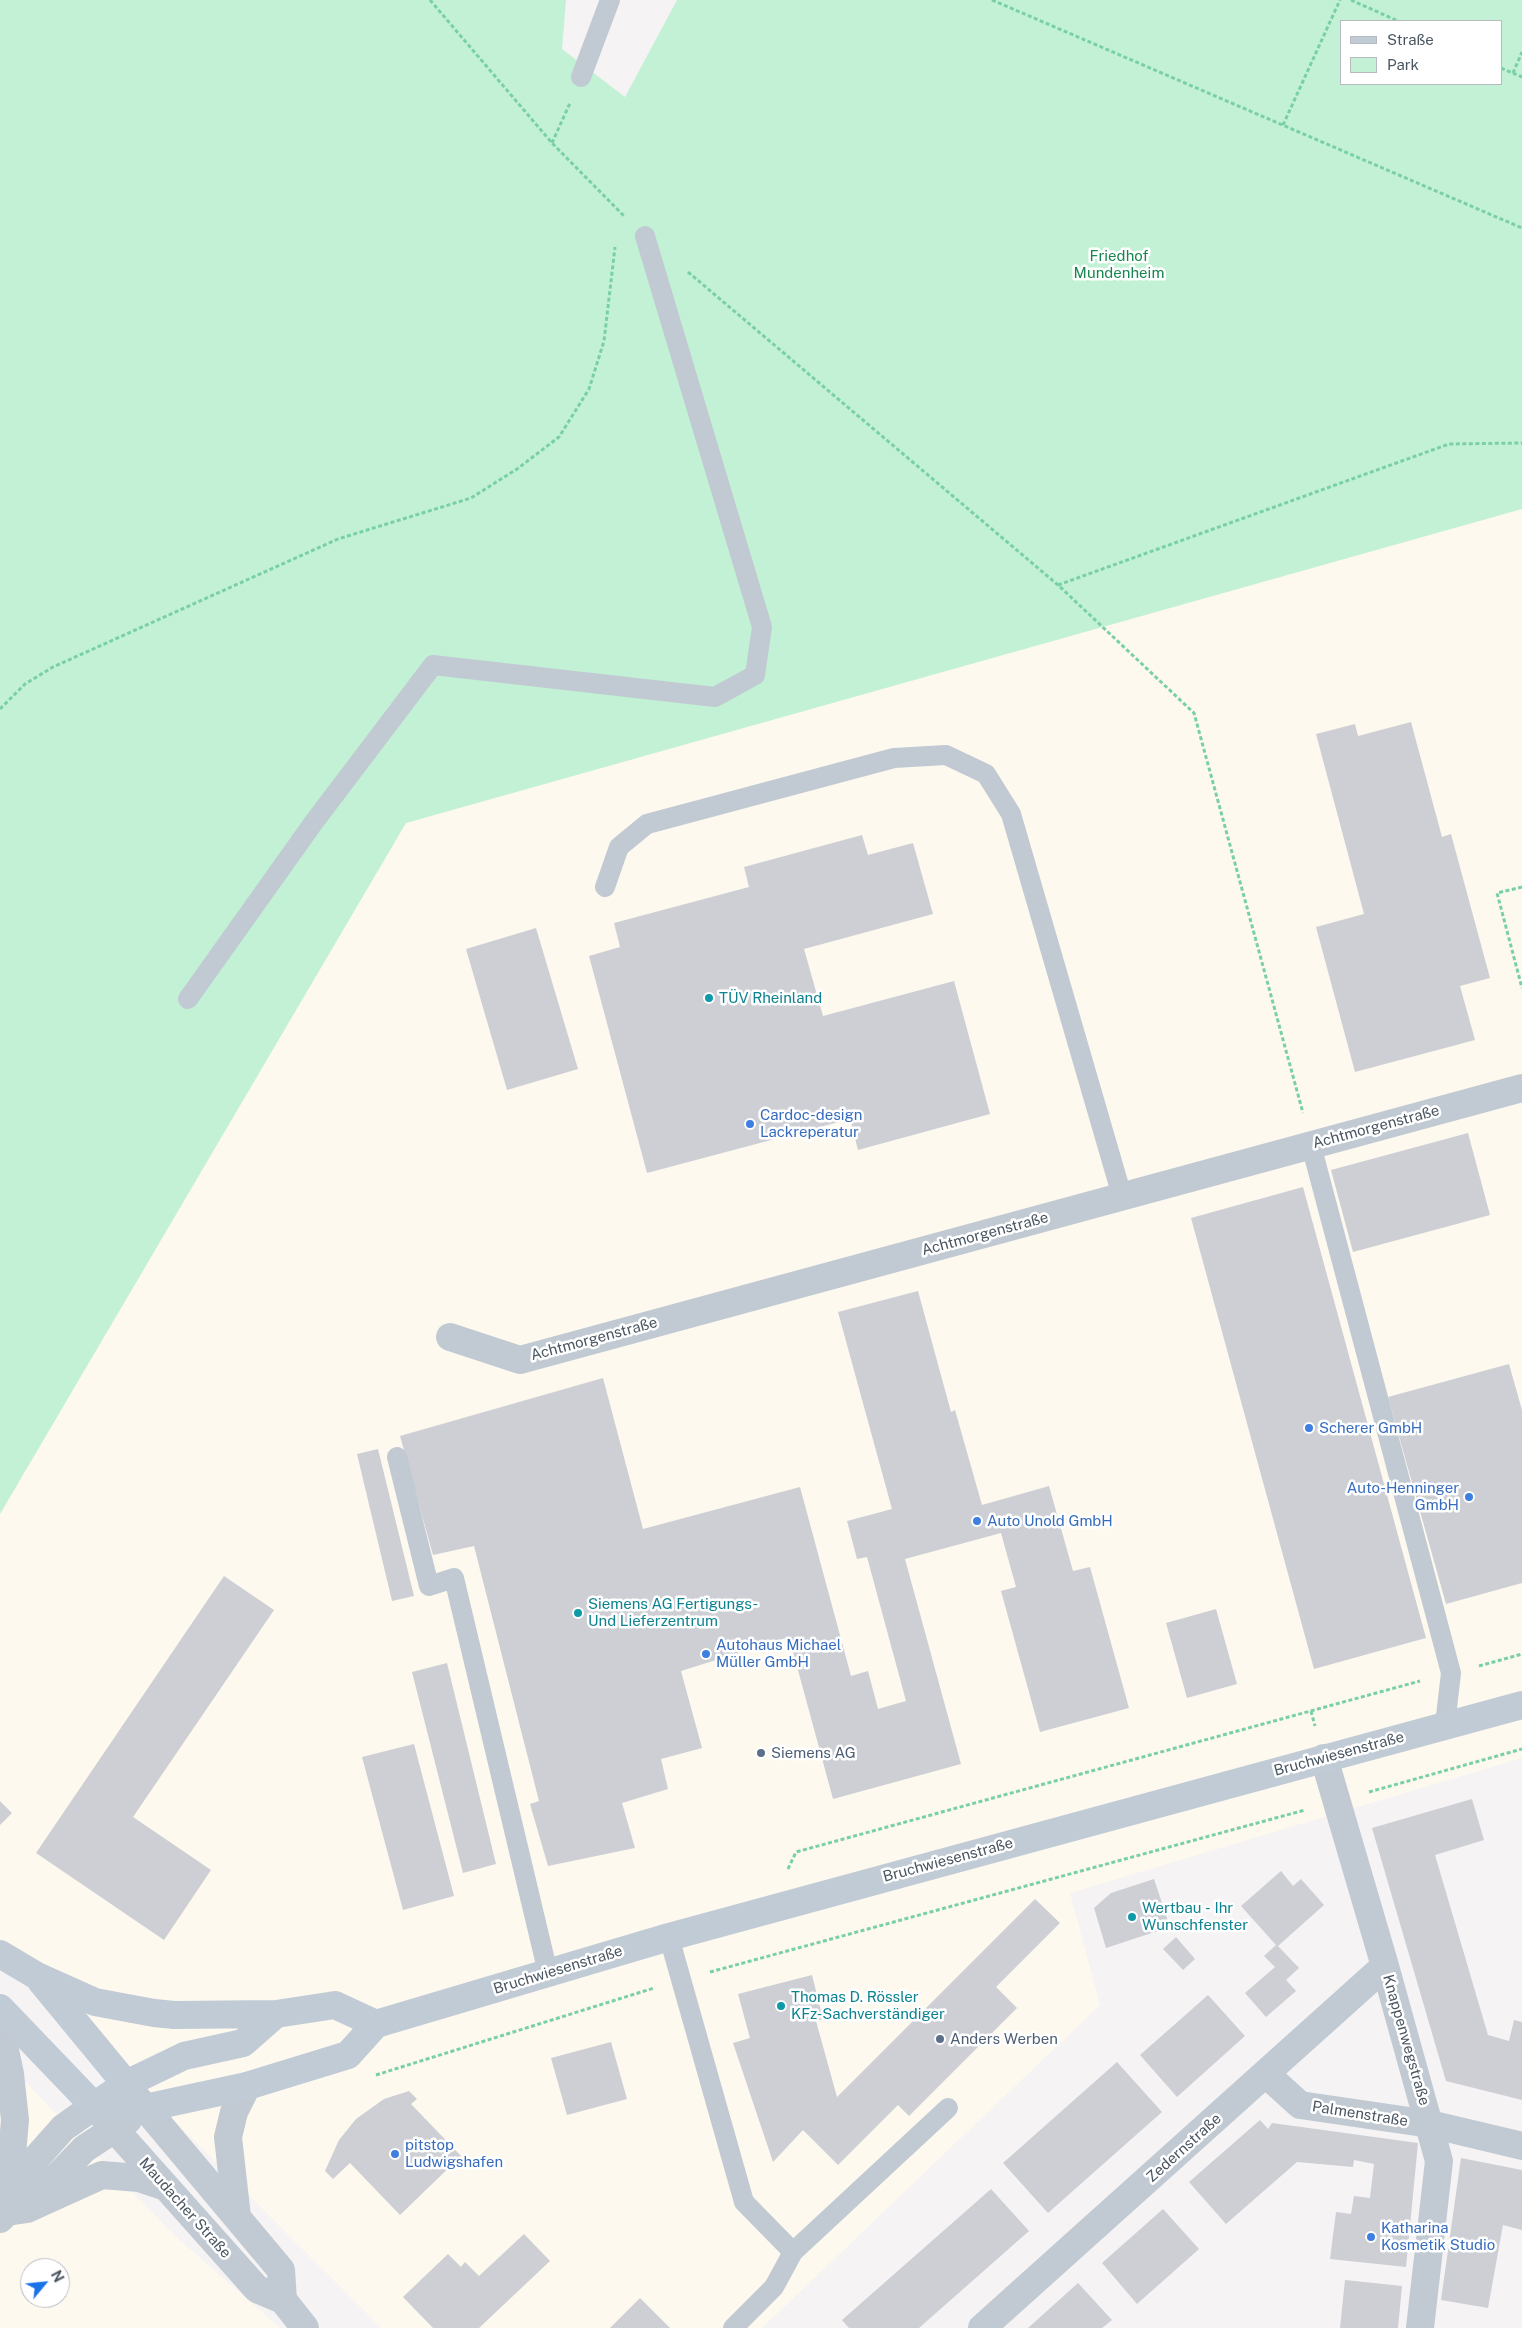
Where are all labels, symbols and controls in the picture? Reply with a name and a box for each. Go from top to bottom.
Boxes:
legend [1340,20,1502,85]
text: Straße [1387,31,1434,48]
text: Park [1387,56,1419,73]
park label: Friedhof Mundenheim [1074,247,1164,282]
place label: TÜV Rheinland [719,989,822,1007]
marker: TÜV Rheinland [703,992,715,1004]
street label: Achtmorgenstraße [1311,1101,1441,1153]
place label: Cardoc-design Lackreperatur [760,1106,862,1141]
marker: Cardoc-design Lackreperatur [744,1118,756,1130]
street label: Achtmorgenstraße [920,1208,1050,1260]
street label: Achtmorgenstraße [529,1313,659,1365]
place label: Scherer GmbH [1319,1419,1422,1437]
marker: Scherer GmbH [1303,1422,1315,1434]
place label: Auto-Henninger GmbH [1347,1479,1459,1514]
marker: Auto-Henninger GmbH [1463,1491,1475,1503]
place label: Auto Unold GmbH [987,1512,1113,1530]
marker: Auto Unold GmbH [971,1515,983,1527]
place label: Siemens AG Fertigungs- Und Lieferzentrum [588,1595,758,1630]
marker: Siemens AG Fertigungs- Und Lieferzentrum [572,1607,584,1619]
place label: Autohaus Michael Müller GmbH [716,1636,841,1671]
marker: Autohaus Michael Müller GmbH [700,1648,712,1660]
street label: Bruchwiesenstraße [1272,1728,1406,1780]
place label: Siemens AG [771,1744,856,1762]
marker: Siemens AG [755,1747,767,1759]
street label: Bruchwiesenstraße [881,1834,1015,1886]
place label: Wertbau - Ihr Wunschfenster [1142,1899,1248,1934]
marker: Wertbau - Ihr Wunschfenster [1126,1911,1138,1923]
street label: Bruchwiesenstraße [491,1942,625,1998]
street label: Knappenwegstraße [1379,1972,1433,2108]
place label: Thomas D. Rössler KFz-Sachverständiger [791,1988,945,2023]
marker: Thomas D. Rössler KFz-Sachverständiger [775,2000,787,2012]
place label: Anders Werben [950,2030,1058,2048]
marker: Anders Werben [934,2033,946,2045]
street label: Palmenstraße [1311,2098,1409,2130]
street label: Zedernstraße [1143,2110,1225,2186]
place label: pitstop Ludwigshafen [405,2136,503,2171]
marker: pitstop Ludwigshafen [389,2148,401,2160]
street label: Maudacher Straße [135,2154,235,2262]
place label: Katharina Kosmetik Studio [1381,2219,1495,2254]
marker: Katharina Kosmetik Studio [1365,2231,1377,2243]
north arrow [20,2258,70,2308]
text: N [48,2268,67,2285]

